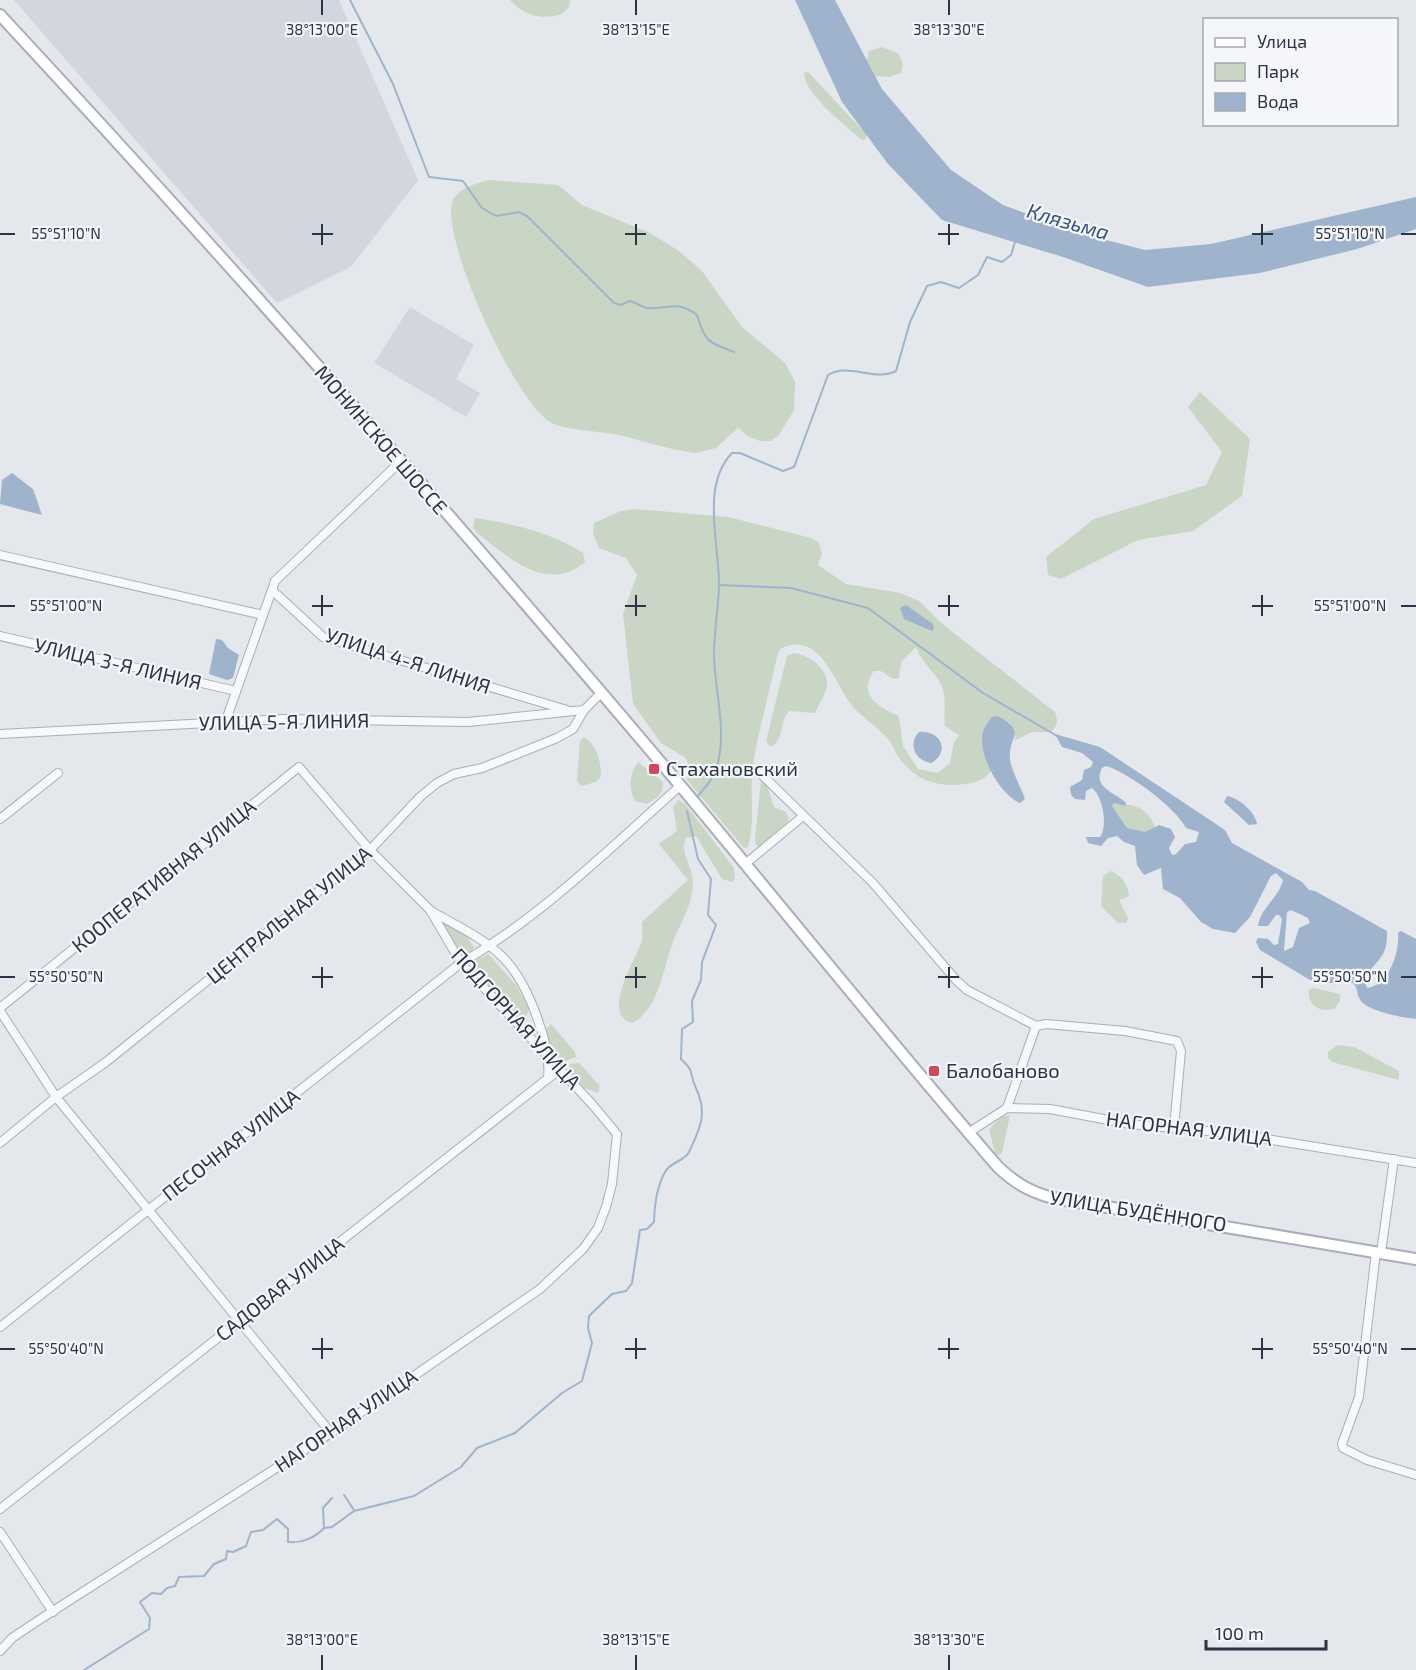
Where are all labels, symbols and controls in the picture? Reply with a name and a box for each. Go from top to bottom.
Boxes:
legend [1203,18,1398,126]
text: 38°13'00"E [286,20,358,38]
text: 38°13'15"E [602,20,670,38]
text: 38°13'30"E [913,20,985,38]
text: Улица [1257,30,1307,52]
text: Парк [1257,60,1299,82]
text: Вода [1257,90,1299,112]
water label: Клязьма [1024,197,1112,244]
text: 55°51'10"N [31,224,101,242]
text: 55°51'10"N [1315,224,1385,242]
street label: МОНИНСКОЕ ШОССЕ [311,360,453,519]
text: 55°51'00"N [30,596,102,614]
text: 55°51'00"N [1314,596,1386,614]
street label: УЛИЦА 4-Я ЛИНИЯ [323,622,494,698]
street label: УЛИЦА 3-Я ЛИНИЯ [32,632,204,694]
street label: УЛИЦА 5-Я ЛИНИЯ [198,708,369,734]
place label: Стахановский [666,756,798,780]
marker: Стахановский [647,762,661,776]
street label: КООПЕРАТИВНАЯ УЛИЦА [66,793,261,957]
street label: ЦЕНТРАЛЬНАЯ УЛИЦА [201,840,376,988]
street label: ПОДГОРНАЯ УЛИЦА [447,943,587,1094]
text: 55°50'50"N [29,967,103,985]
text: 55°50'50"N [1313,967,1387,985]
place label: Балобаново [946,1058,1060,1082]
marker: Балобаново [927,1064,941,1078]
street label: ПЕСОЧНАЯ УЛИЦА [157,1083,304,1205]
street label: НАГОРНАЯ УЛИЦА [1105,1106,1274,1150]
street label: УЛИЦА БУДЁННОГО [1048,1184,1228,1236]
street label: САДОВАЯ УЛИЦА [211,1230,349,1346]
text: 55°50'40"N [28,1339,104,1357]
text: 55°50'40"N [1312,1339,1388,1357]
street label: НАГОРНАЯ УЛИЦА [269,1363,422,1477]
scale bar [1206,1613,1326,1651]
text: 100 m [1215,1622,1264,1644]
text: 38°13'00"E [286,1630,358,1648]
text: 38°13'15"E [602,1630,670,1648]
text: 38°13'30"E [913,1630,985,1648]

